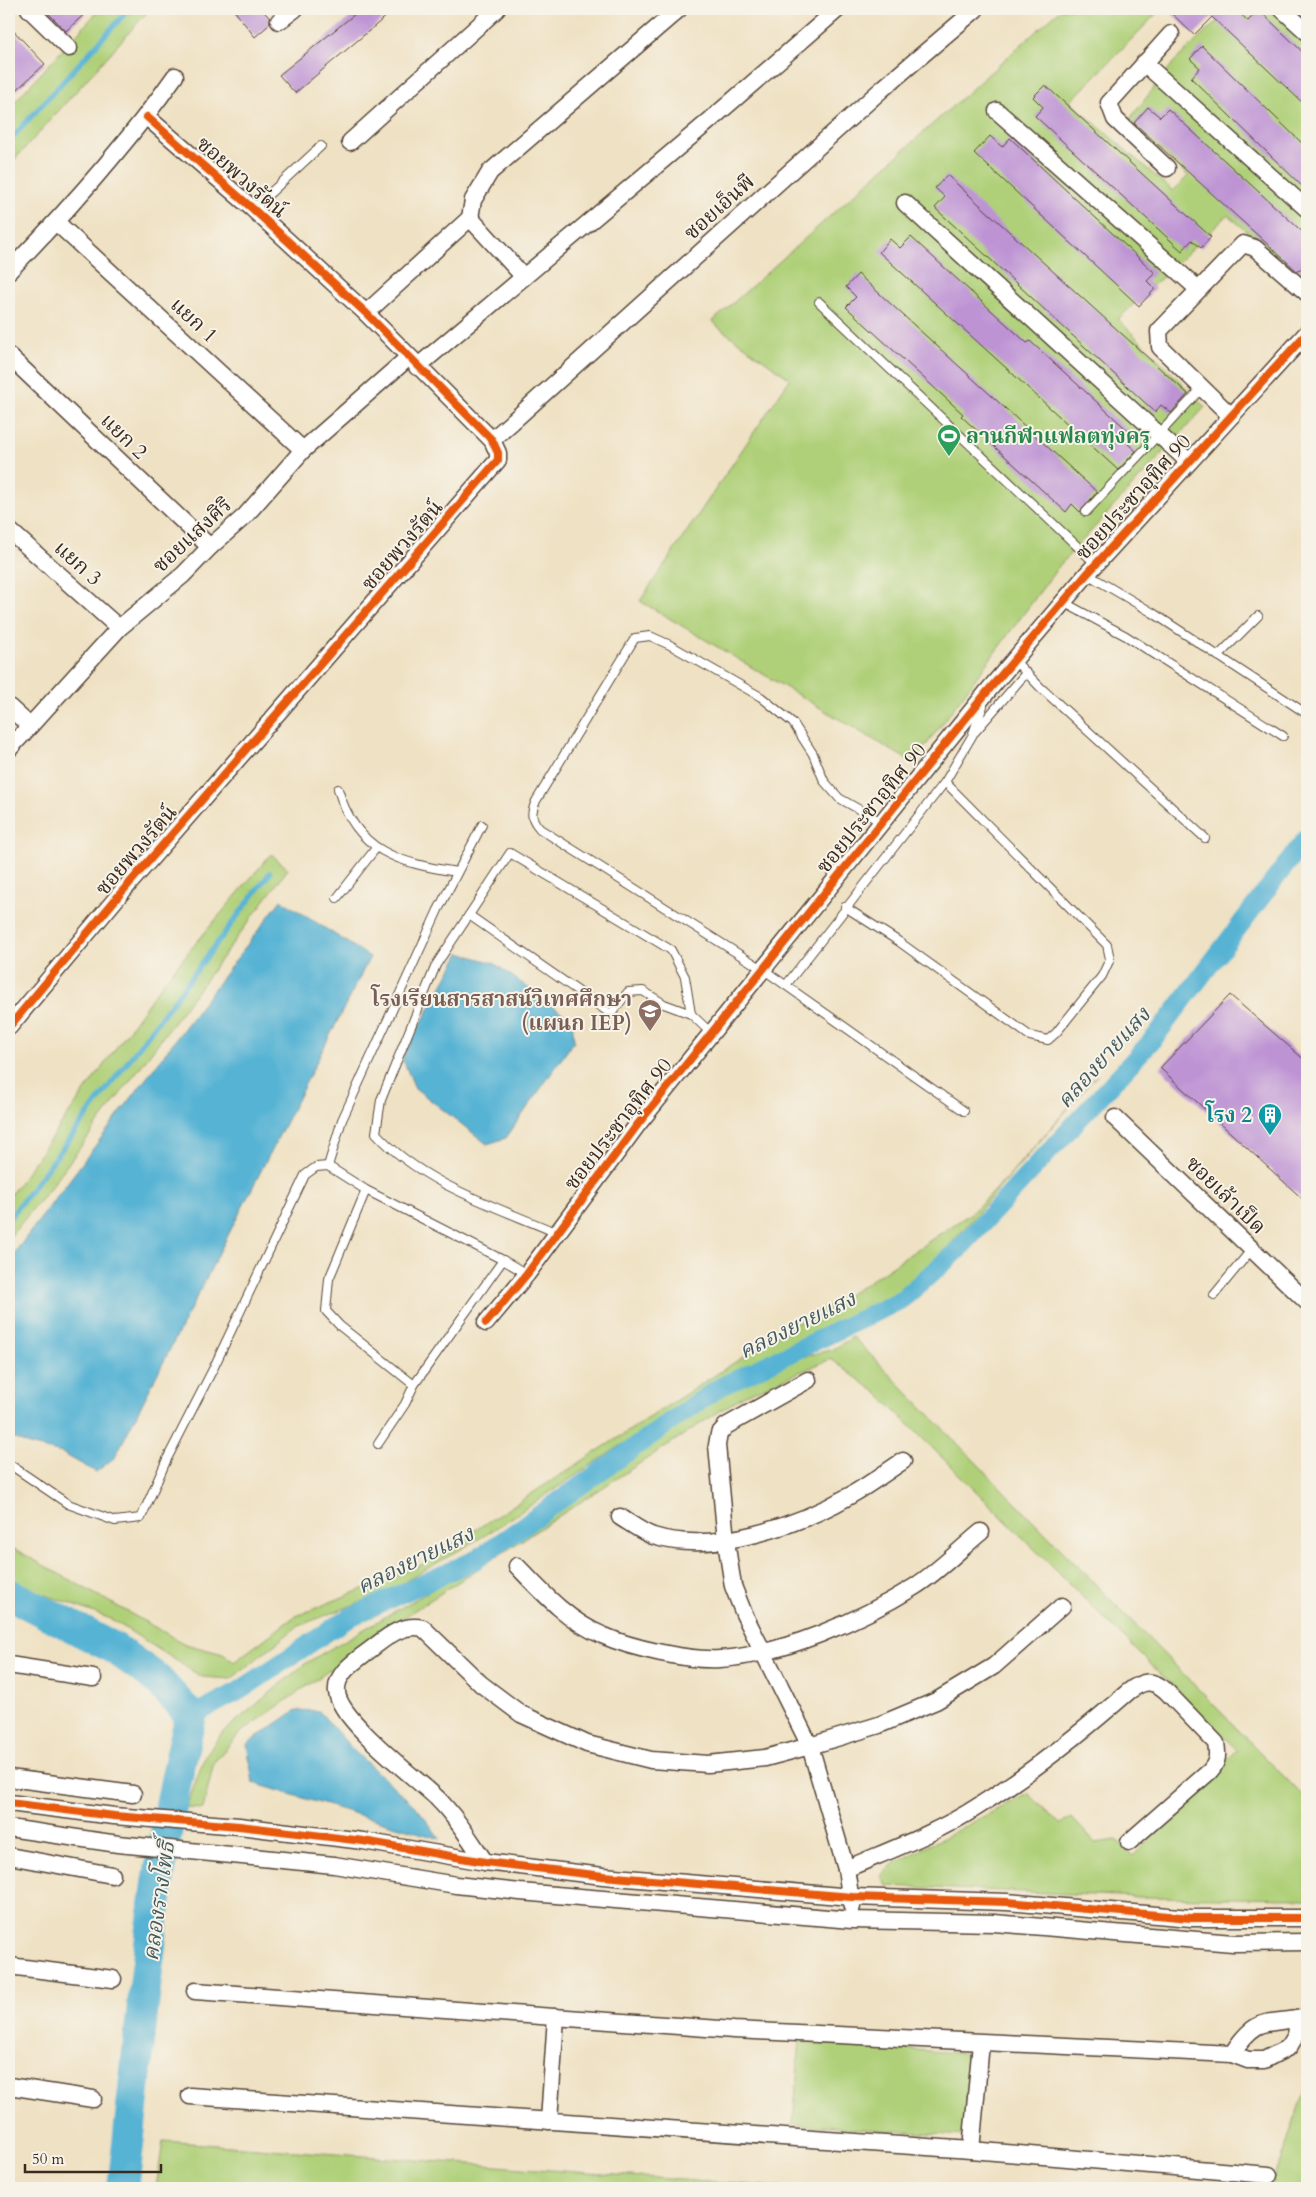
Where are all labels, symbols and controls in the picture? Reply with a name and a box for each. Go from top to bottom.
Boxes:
street label: ซอยพวงรัตน์ [190,130,293,225]
street label: ซอยเอ็นพี [678,168,761,247]
street label: แยก 1 [164,291,224,350]
street label: แยก 2 [94,407,154,466]
place label: ลานกีฬาแฟลตทุ่งครุ [966,422,1150,451]
sports icon: ลานกีฬาแฟลตทุ่งครุ [936,423,962,457]
street label: ซอยประชาอุทิศ 90 [1069,428,1198,567]
street label: ซอยแสงศิริ [146,491,238,580]
street label: ซอยพวงรัตน์ [355,494,450,597]
street label: แยก 3 [47,534,108,593]
street label: ซอยประชาอุทิศ 90 [810,737,933,880]
street label: ซอยพวงรัตน์ [89,799,184,902]
place label: โรงเรียนสารสาสน์วิเทศศึกษา (แผนก IEP) [370,984,632,1038]
school or university icon: โรงเรียนสารสาสน์วิเทศศึกษา (แผนก IEP) [637,998,663,1032]
water label: คลองยายแสง [1050,1000,1158,1115]
street label: ซอยประชาอุทิศ 90 [558,1052,679,1197]
place label: โรง 2 [1205,1100,1252,1130]
building icon: โรง 2 [1257,1102,1283,1136]
street label: ซอยเล้าเป็ด [1179,1150,1272,1241]
water label: คลองยายแสง [734,1283,862,1366]
water label: คลองยายแสง [352,1518,480,1601]
water label: คลองรางโพธิ์ [134,1831,183,1963]
scale bar [25,2142,161,2174]
text: 50 m [32,2149,64,2169]

